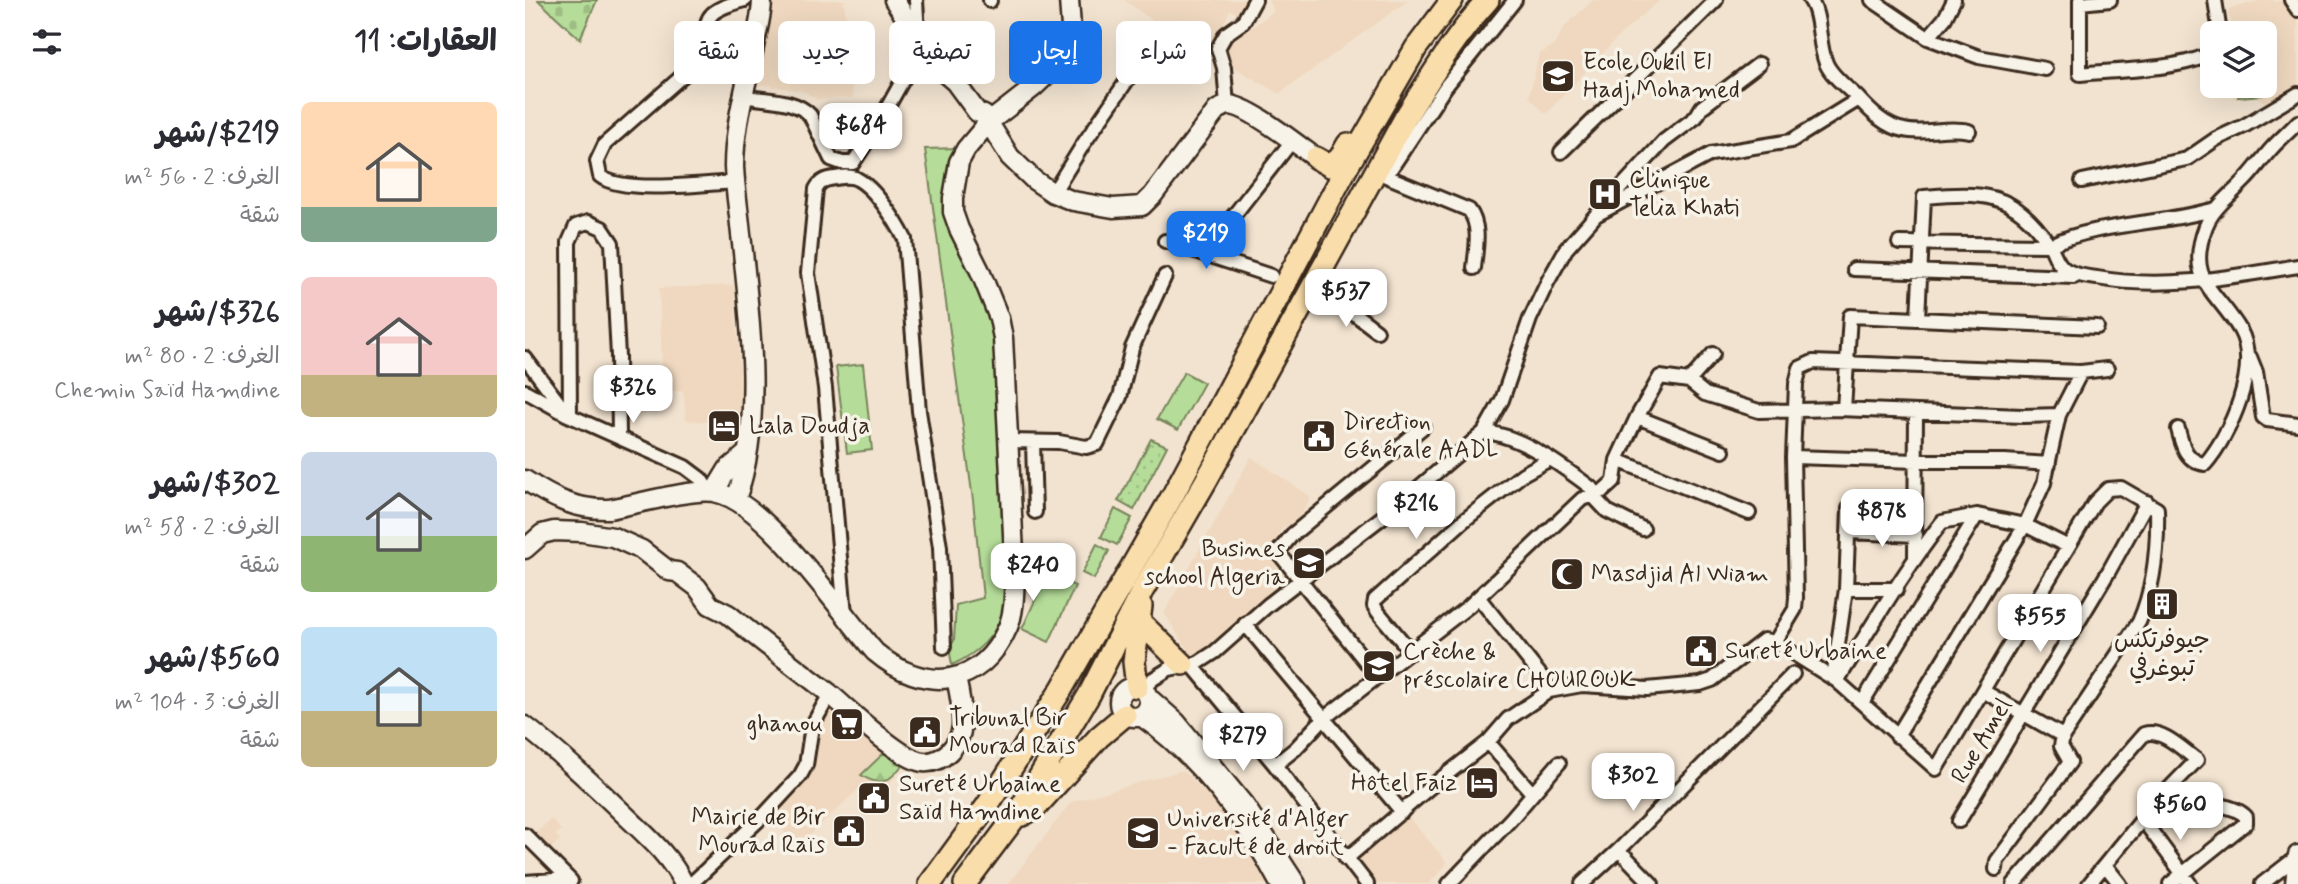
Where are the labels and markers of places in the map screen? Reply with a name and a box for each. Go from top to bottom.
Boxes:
place label: Ecole Oukil El Hadj Mohamed [1583,47,1740,106]
school or university icon: Ecole Oukil El Hadj Mohamed [1539,57,1577,95]
pin: $684 [820,104,902,163]
place label: Clinique Telia Khati [1629,165,1739,224]
hospital icon: Clinique Telia Khati [1586,175,1624,213]
pin: $219 [1165,212,1247,271]
pin: $537 [1305,270,1387,329]
pin: $326 [592,366,674,425]
hotel icon: Lala Doudja [705,407,743,445]
place label: Direction Générale AADL [1343,407,1498,466]
place label: Lala Doudja [749,411,870,442]
public building icon: Direction Générale AADL [1300,417,1338,455]
pin: $216 [1375,482,1457,541]
pin: $878 [1841,490,1923,549]
place label: Busines school Algeria [1144,534,1286,595]
pin: $240 [992,544,1074,603]
school or university icon: Busines school Algeria [1290,544,1328,582]
mosque icon: Masdjid Al Wiam [1548,555,1586,593]
place label: Masdjid Al Wiam [1591,559,1769,590]
building icon: جيوفرتكس تبوغرفي [2143,585,2181,623]
pin: $555 [1999,594,2081,654]
place label: جيوفرتكس تبوغرفي [2114,625,2210,684]
public building icon: Sureté Urbaine [1682,632,1720,670]
place label: Sureté Urbaine [1725,636,1887,667]
place label: Crèche & préscolaire CHOUROUK [1403,637,1636,696]
school or university icon: Crèche & préscolaire CHOUROUK [1360,647,1398,685]
place label: Tribunal Bir Mourad Raïs [949,703,1076,762]
supermarket icon: ghanou [828,705,866,743]
place label: ghanou [747,709,823,740]
public building icon: Tribunal Bir Mourad Raïs [906,713,944,751]
pin: $279 [1202,714,1284,773]
pin: $302 [1592,754,1674,813]
hotel icon: Hôtel Faiz [1463,764,1501,802]
place label: Hôtel Faiz [1351,768,1457,799]
place label: Sureté Urbaine Saïd Hamdine [899,769,1061,828]
public building icon: Sureté Urbaine Saïd Hamdine [855,779,893,817]
pin: $560 [2139,782,2221,842]
place label: Mairie de Bir Mourad Raïs [692,802,826,861]
place label: Université d'Alger - Faculté de droit [1167,804,1349,863]
public building icon: Mairie de Bir Mourad Raïs [830,812,868,850]
school or university icon: Université d'Alger - Faculté de droit [1124,814,1162,852]

